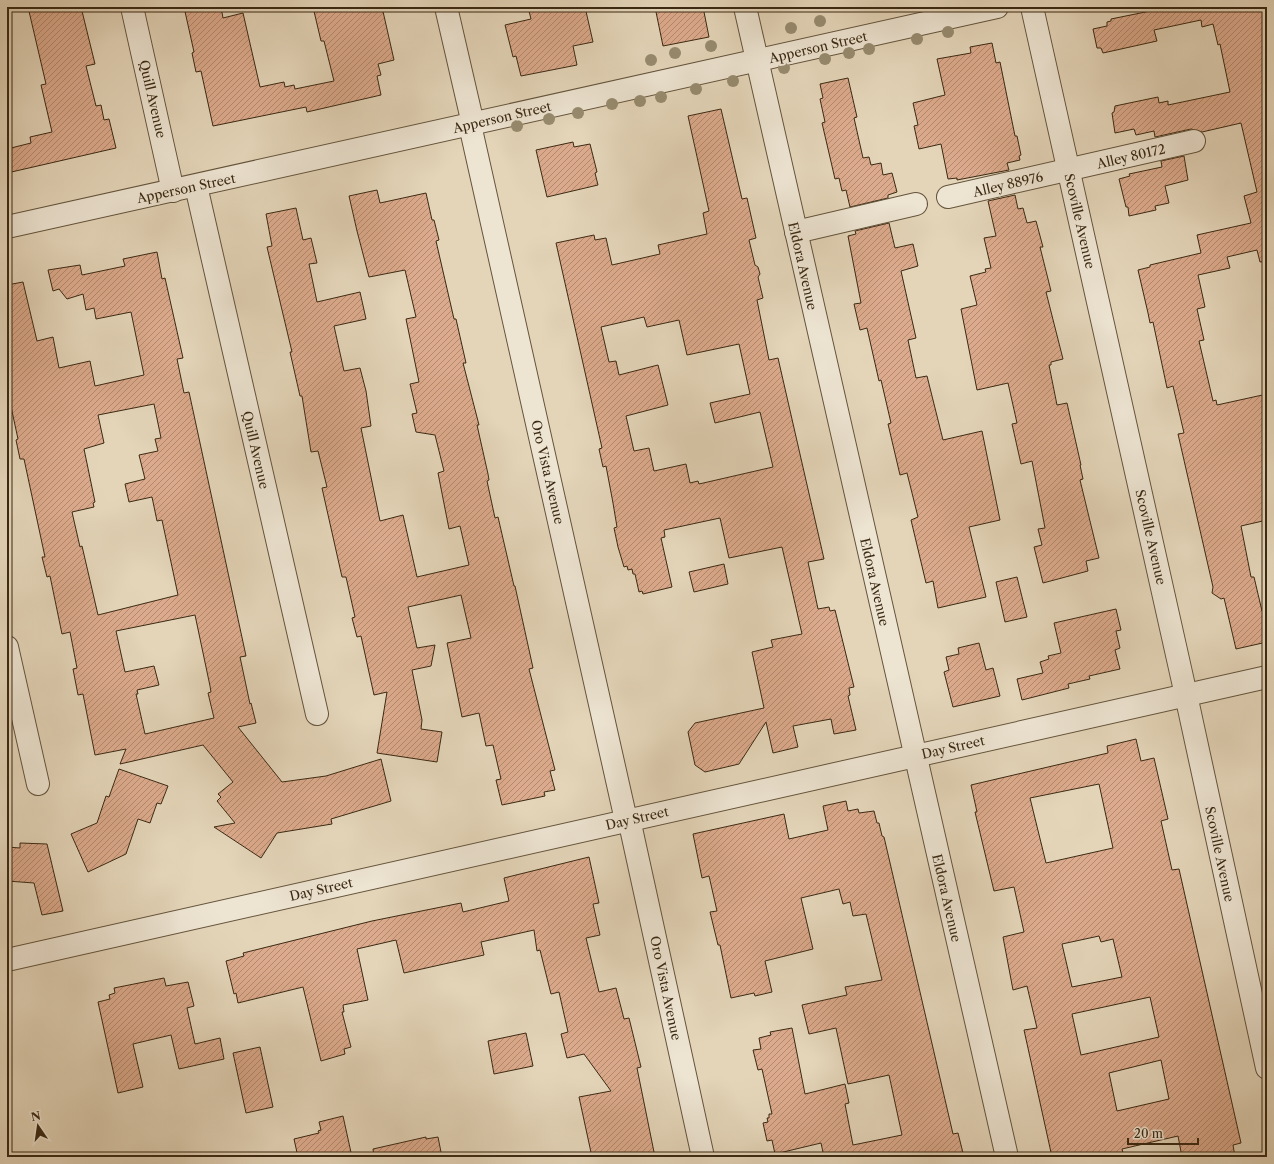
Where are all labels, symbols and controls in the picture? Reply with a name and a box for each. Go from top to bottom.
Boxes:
street label: Apperson Street [766,28,869,66]
street label: Quill Avenue [136,58,170,140]
street label: Apperson Street [450,98,553,136]
street label: Alley 80172 [1094,140,1167,172]
street label: Alley 88976 [970,168,1045,200]
street label: Apperson Street [134,170,237,206]
street label: Scoville Avenue [1061,172,1099,270]
street label: Eldora Avenue [785,220,821,312]
street label: Quill Avenue [239,409,273,491]
street label: Oro Vista Avenue [528,418,568,526]
street label: Scoville Avenue [1132,488,1170,586]
street label: Eldora Avenue [857,536,893,628]
street label: Day Street [920,732,986,762]
street label: Day Street [604,803,670,833]
street label: Scoville Avenue [1202,805,1238,903]
street label: Eldora Avenue [929,852,965,944]
street label: Day Street [288,874,354,904]
street label: Oro Vista Avenue [647,934,685,1042]
north arrow [18,1106,58,1146]
text: N [30,1108,42,1124]
scale bar [1128,1120,1198,1146]
text: 20 m [1134,1126,1163,1141]

